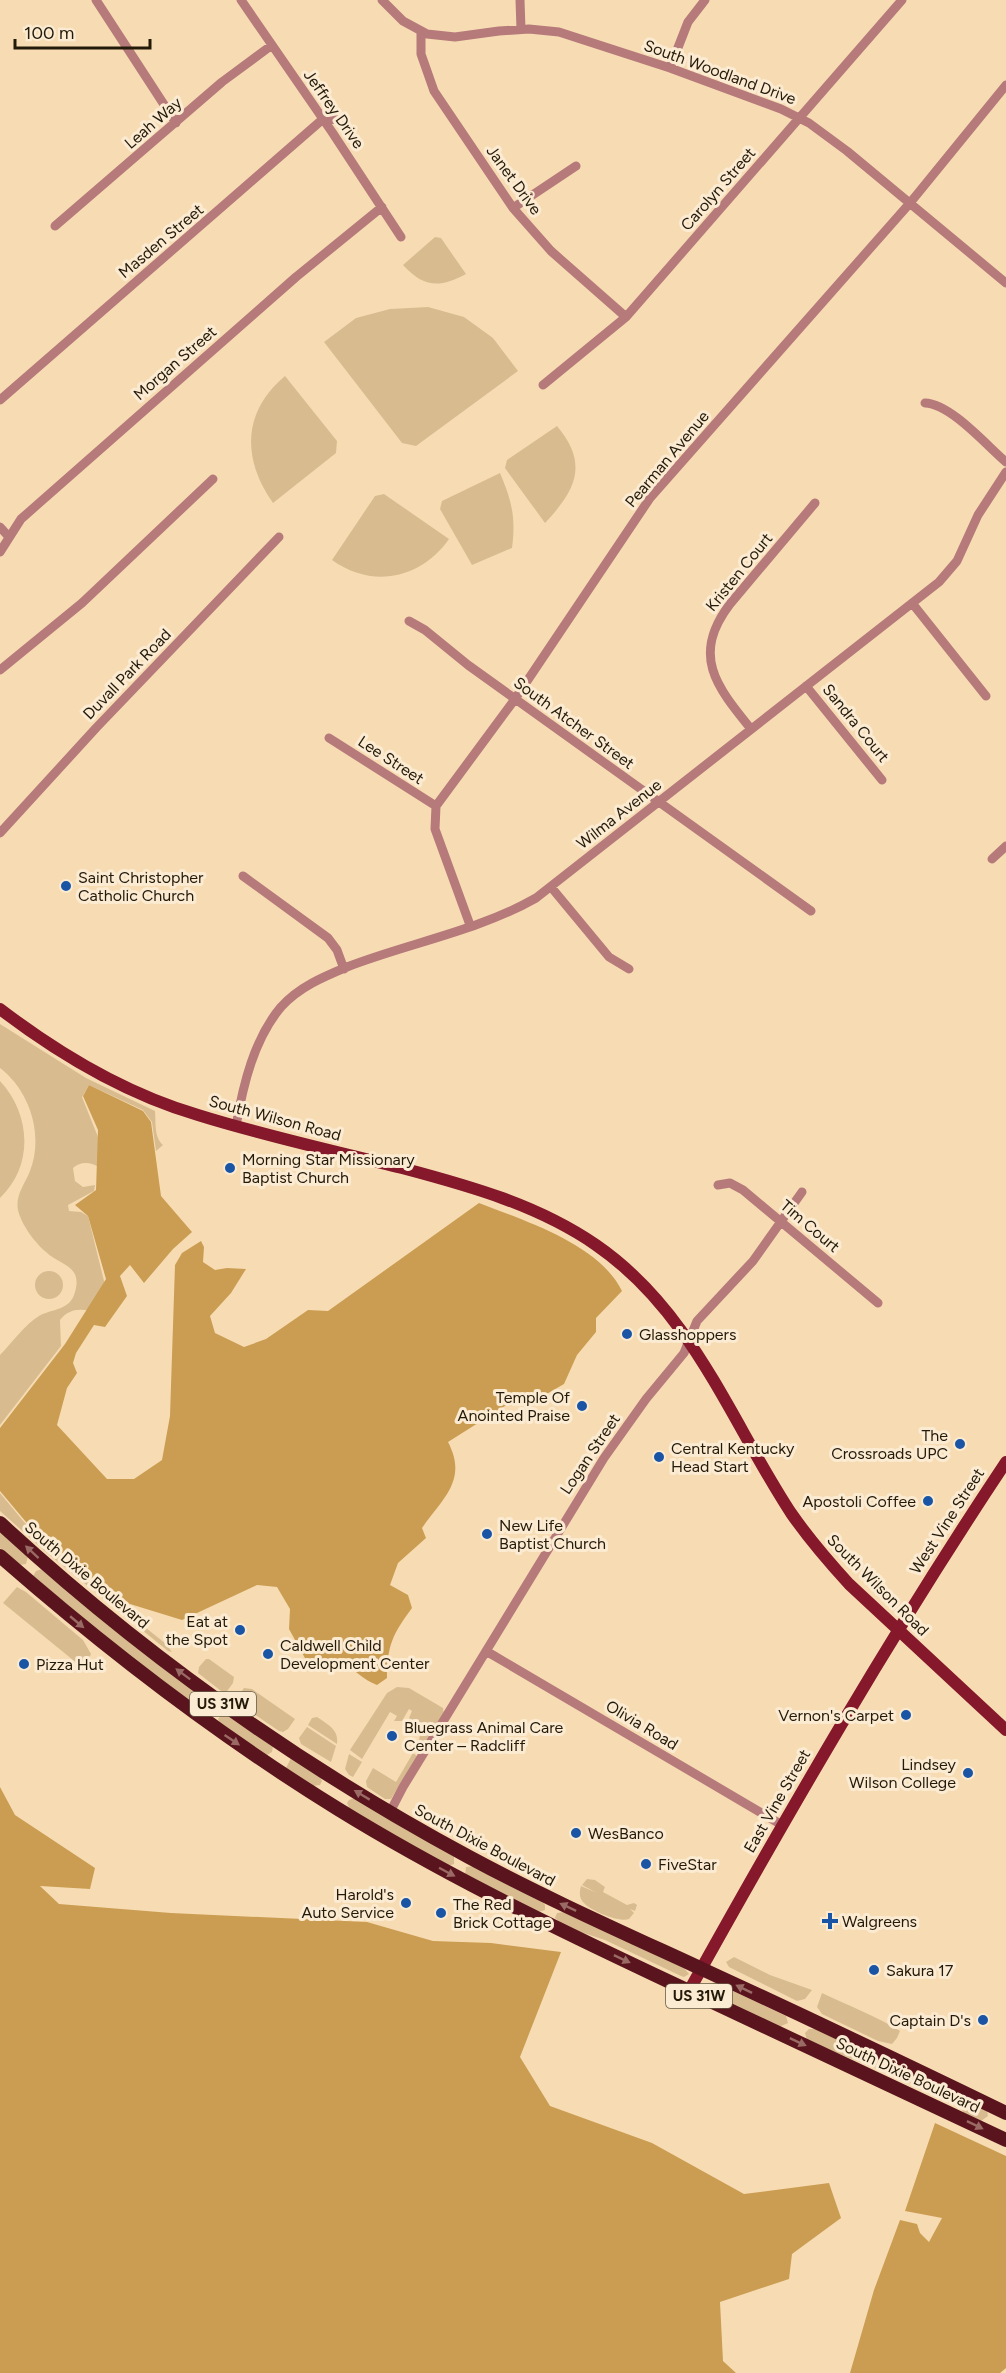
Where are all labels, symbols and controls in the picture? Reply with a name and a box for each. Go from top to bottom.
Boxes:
scale bar [15,12,150,50]
text: 100 m [24,22,74,44]
street label: South Woodland Drive [641,36,799,108]
street label: Jeffrey Drive [300,66,368,152]
street label: Leah Way [121,93,186,153]
street label: Janet Drive [482,142,546,219]
street label: Carolyn Street [677,144,759,234]
street label: Masden Street [115,200,207,282]
street label: Morgan Street [130,322,220,404]
street label: Pearman Avenue [621,407,713,511]
street label: Kristen Court [702,529,776,615]
street label: Duvall Park Road [79,625,175,723]
street label: South Atcher Street [510,673,638,773]
street label: Sandra Court [819,680,893,766]
street label: Lee Street [355,732,427,788]
street label: Wilma Avenue [573,775,665,853]
place label: Saint Christopher Catholic Church [78,868,204,905]
marker: Saint Christopher Catholic Church [59,879,73,893]
street label: South Wilson Road [207,1091,343,1145]
place label: Morning Star Missionary Baptist Church [242,1150,415,1187]
marker: Morning Star Missionary Baptist Church [223,1161,237,1175]
street label: Tim Court [777,1196,843,1256]
place label: Glasshoppers [639,1325,736,1344]
marker: Glasshoppers [620,1327,634,1341]
place label: Temple Of Anointed Praise [458,1388,570,1425]
marker: Temple Of Anointed Praise [575,1399,589,1413]
street label: Logan Street [556,1410,624,1498]
place label: The Crossroads UPC [831,1426,948,1463]
marker: The Crossroads UPC [953,1437,967,1451]
place label: Central Kentucky Head Start [671,1439,795,1476]
marker: Central Kentucky Head Start [652,1450,666,1464]
street label: West Vine Street [906,1465,988,1577]
place label: Apostoli Coffee [802,1492,916,1511]
marker: Apostoli Coffee [921,1494,935,1508]
place label: New Life Baptist Church [499,1516,606,1553]
street label: South Dixie Boulevard [21,1517,153,1633]
marker: New Life Baptist Church [480,1527,494,1541]
street label: South Wilson Road [823,1530,933,1640]
one-way arrow [24,1545,39,1559]
place label: Eat at the Spot [166,1612,228,1649]
one-way arrow [69,1615,85,1628]
marker: Eat at the Spot [233,1623,247,1637]
place label: Caldwell Child Development Center [280,1636,430,1673]
marker: Caldwell Child Development Center [261,1647,275,1661]
place label: Pizza Hut [36,1655,104,1674]
marker: Pizza Hut [17,1657,31,1671]
one-way arrow [176,1669,191,1681]
road number: US 31W [190,1692,256,1716]
street label: Olivia Road [603,1696,681,1754]
place label: Vernon's Carpet [778,1706,894,1725]
marker: Vernon's Carpet [899,1708,913,1722]
place label: Bluegrass Animal Care Center – Radcliff [404,1718,564,1755]
marker: Bluegrass Animal Care Center – Radcliff [385,1729,399,1743]
one-way arrow [223,1734,240,1745]
street label: East Vine Street [740,1746,814,1856]
place label: Lindsey Wilson College [849,1755,957,1792]
marker: Lindsey Wilson College [961,1766,975,1780]
one-way arrow [354,1790,370,1801]
street label: South Dixie Boulevard [411,1800,559,1890]
place label: WesBanco [588,1824,664,1843]
marker: WesBanco [569,1826,583,1840]
place label: FiveStar [658,1855,717,1874]
marker: FiveStar [639,1857,653,1871]
one-way arrow [439,1867,456,1877]
place label: Harold's Auto Service [302,1885,394,1922]
place label: The Red Brick Cottage [453,1895,552,1932]
marker: Harold's Auto Service [399,1896,413,1910]
one-way arrow [559,1902,576,1911]
marker: The Red Brick Cottage [434,1906,448,1920]
place label: Walgreens [842,1912,917,1931]
marker: Walgreens [823,1914,837,1928]
one-way arrow [614,1955,631,1964]
place label: Sakura 17 [886,1961,954,1980]
marker: Sakura 17 [867,1963,881,1977]
road number: US 31W [666,1984,732,2008]
one-way arrow [736,1985,753,1994]
place label: Captain D's [889,2011,971,2030]
marker: Captain D's [976,2013,990,2027]
street label: South Dixie Boulevard [833,2033,983,2117]
one-way arrow [790,2038,807,2047]
one-way arrow [966,2119,984,2129]

